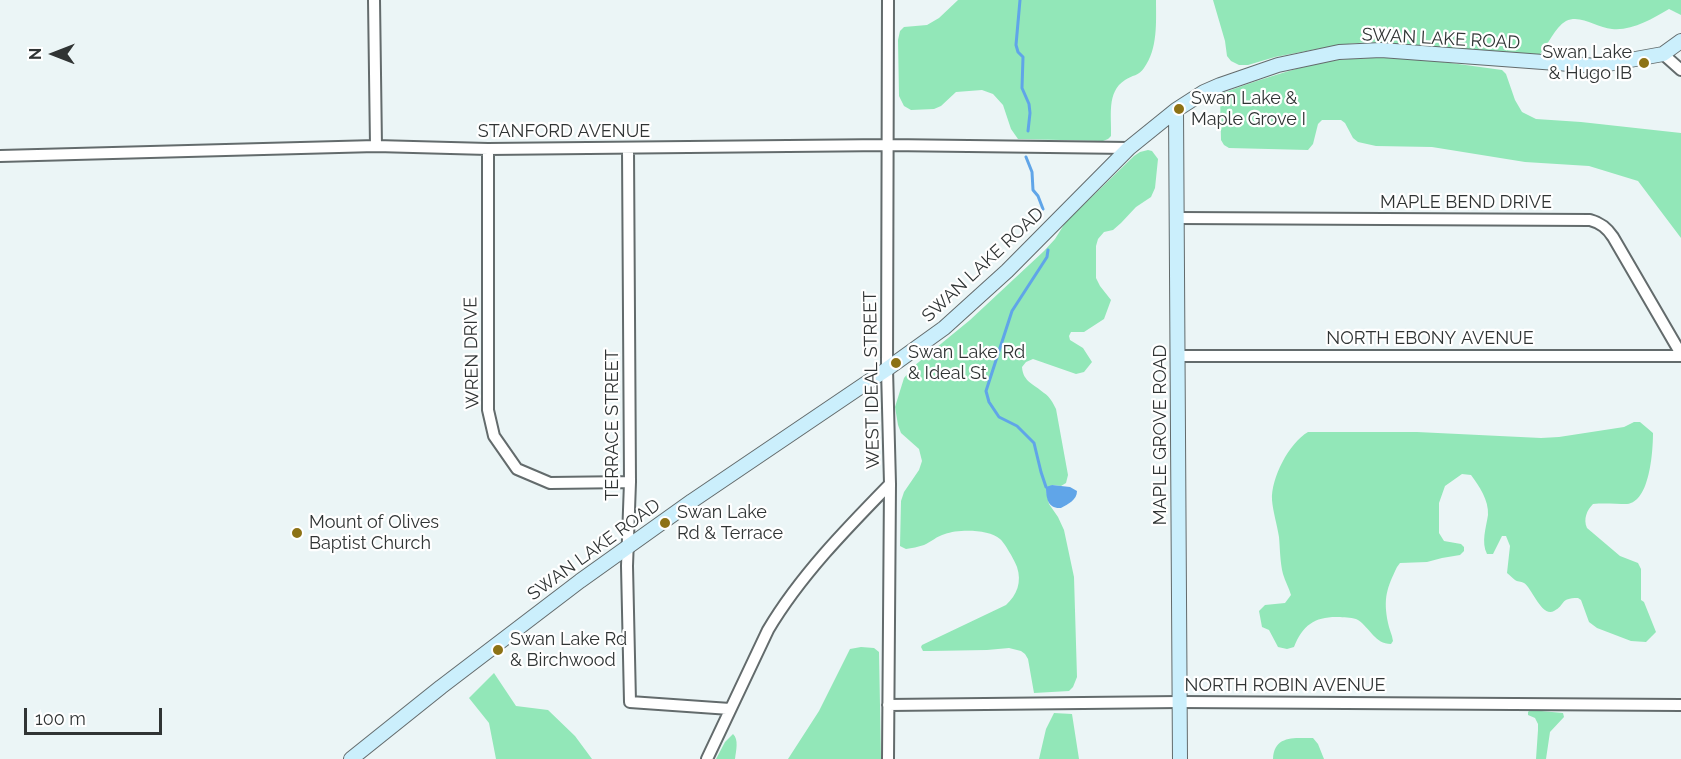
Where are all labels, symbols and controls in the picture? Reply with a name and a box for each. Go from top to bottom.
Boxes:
north arrow [24,24,84,84]
street label: SWAN LAKE ROAD [1361,24,1521,54]
place label: Swan Lake & Hugo IB [1542,42,1632,84]
text: N [26,48,45,60]
marker: Swan Lake & Hugo IB [1637,56,1651,70]
place label: Swan Lake & Maple Grove I [1191,88,1306,130]
marker: Swan Lake & Maple Grove I [1172,102,1186,116]
street label: STANFORD AVENUE [478,121,650,143]
street label: MAPLE BEND DRIVE [1380,192,1552,214]
street label: SWAN LAKE ROAD [918,203,1048,327]
street label: WEST IDEAL STREET [860,291,884,469]
street label: WREN DRIVE [460,297,484,409]
street label: NORTH EBONY AVENUE [1326,328,1534,350]
place label: Swan Lake Rd & Ideal St [908,342,1025,385]
street label: MAPLE GROVE ROAD [1150,345,1172,525]
street label: TERRACE STREET [602,349,624,501]
marker: Swan Lake Rd & Ideal St [889,356,903,370]
street label: SWAN LAKE ROAD [523,495,665,605]
place label: Swan Lake Rd & Terrace [677,502,783,544]
place label: Mount of Olives Baptist Church [309,512,439,554]
marker: Swan Lake Rd & Terrace [658,516,672,530]
marker: Mount of Olives Baptist Church [290,526,304,540]
place label: Swan Lake Rd & Birchwood [510,629,627,672]
marker: Swan Lake Rd & Birchwood [491,643,505,657]
street label: NORTH ROBIN AVENUE [1185,675,1385,697]
scale bar [27,696,165,734]
text: 100 m [35,708,86,729]

